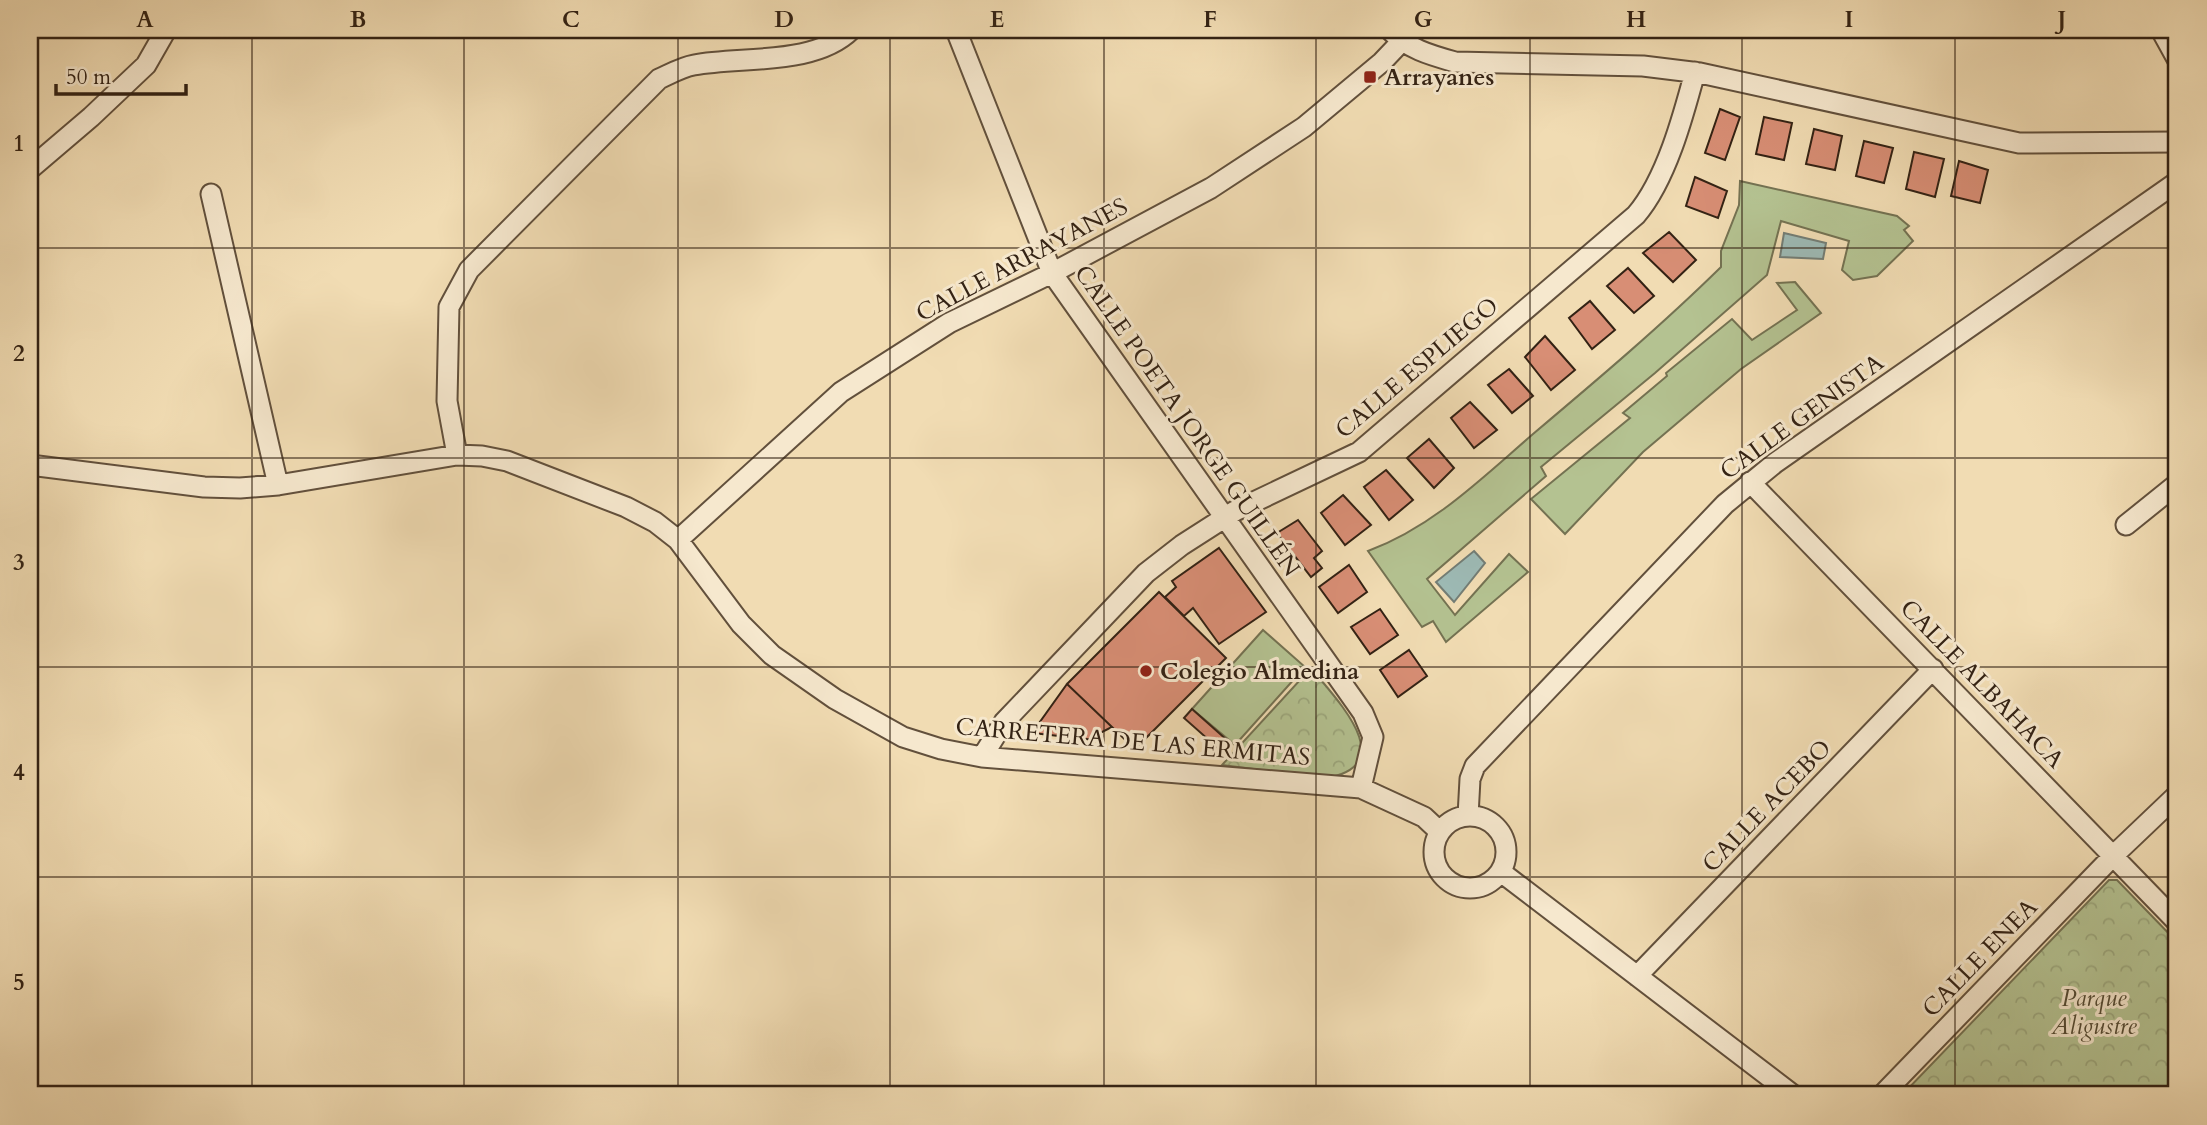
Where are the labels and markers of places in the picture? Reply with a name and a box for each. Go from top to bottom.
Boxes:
place label: Arrayanes [1384,61,1494,94]
marker: Arrayanes [1362,69,1378,85]
place label: Colegio Almedina [1160,655,1359,688]
marker: Colegio Almedina [1138,663,1154,679]

